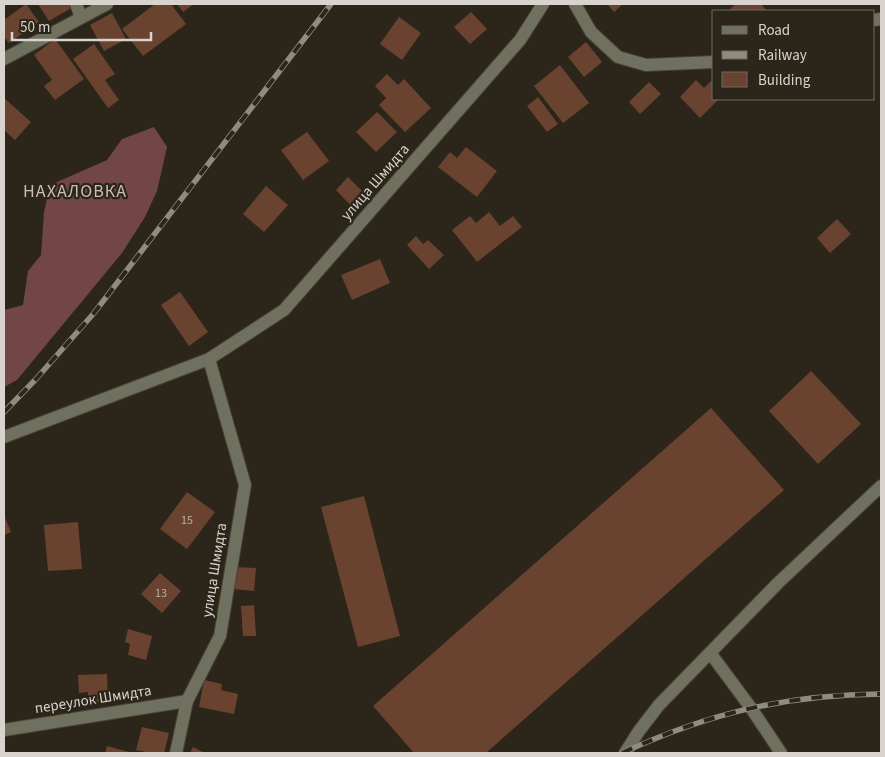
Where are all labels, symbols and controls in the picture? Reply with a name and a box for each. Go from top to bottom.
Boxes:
scale bar [12,10,151,42]
legend [712,10,875,100]
text: 50 m [20,17,50,38]
text: Road [758,20,790,41]
text: Railway [758,45,807,66]
text: Building [758,70,811,91]
street label: улица Шмидта [336,139,415,225]
district label: НАХАЛОВКА [23,179,127,204]
house number: 15 [181,512,193,529]
street label: улица Шмидта [197,521,232,619]
house number: 13 [155,585,167,602]
street label: переулок Шмидта [33,680,153,719]

